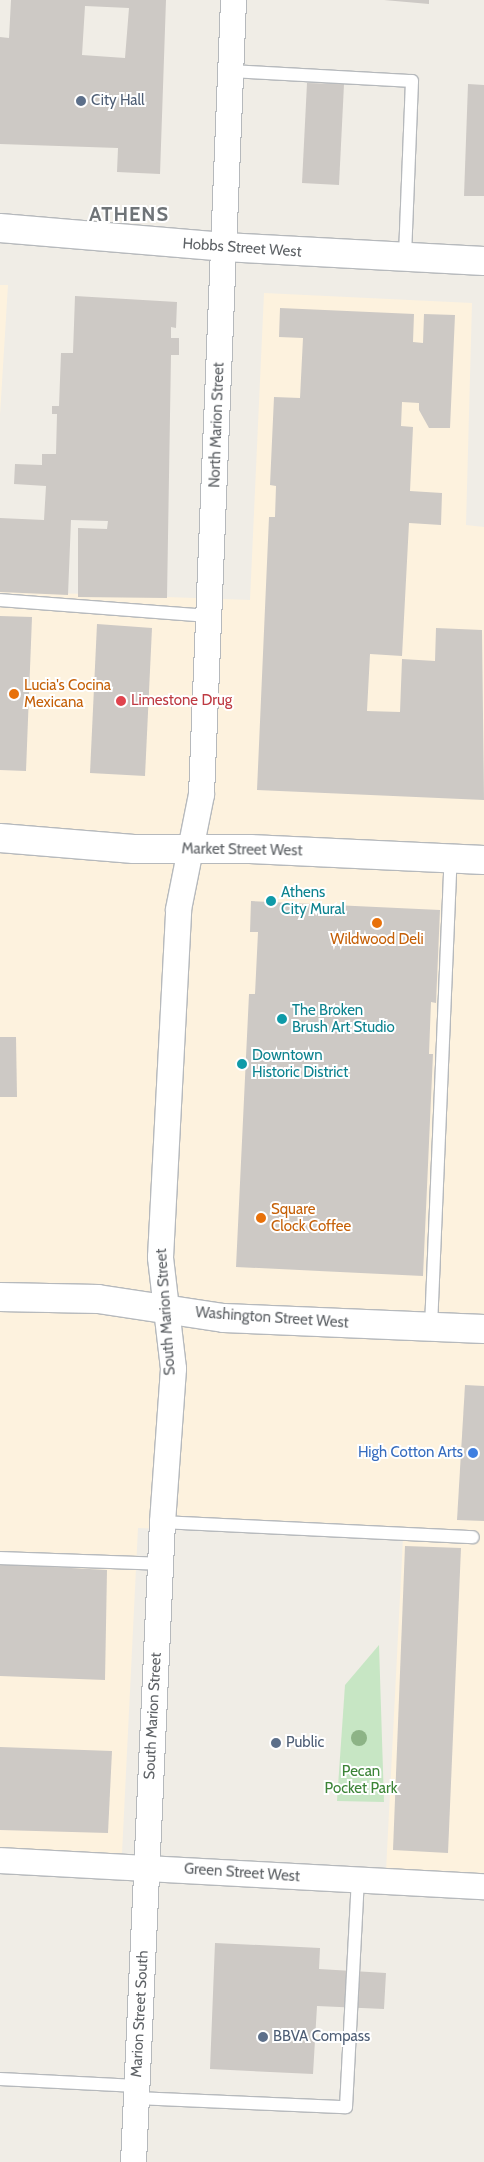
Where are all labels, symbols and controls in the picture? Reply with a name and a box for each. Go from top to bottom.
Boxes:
place label: City Hall [91,92,145,110]
marker: City Hall [75,95,87,107]
district label: ATHENS [88,202,170,226]
street label: Hobbs Street West [182,235,302,261]
street label: North Marion Street [206,362,228,488]
place label: Lucia's Cocina Mexicana [24,676,111,711]
marker: Lucia's Cocina Mexicana [8,688,20,700]
place label: Limestone Drug [131,692,232,710]
marker: Limestone Drug [115,695,127,707]
street label: Market Street West [181,840,303,860]
place label: Athens City Mural [281,883,345,918]
marker: Athens City Mural [265,895,277,907]
marker: Wildwood Deli [371,917,383,929]
place label: Wildwood Deli [330,931,424,949]
place label: The Broken Brush Art Studio [292,1001,395,1036]
marker: The Broken Brush Art Studio [276,1013,288,1025]
place label: Downtown Historic District [252,1046,348,1081]
marker: Downtown Historic District [236,1058,248,1070]
place label: Square Clock Coffee [271,1200,351,1235]
marker: Square Clock Coffee [255,1212,267,1224]
street label: South Marion Street [153,1248,179,1376]
street label: Washington Street West [195,1304,349,1332]
place label: High Cotton Arts [358,1444,463,1462]
marker: High Cotton Arts [467,1447,479,1459]
street label: South Marion Street [141,1652,165,1780]
place label: Public [286,1734,324,1752]
marker: Public [270,1737,282,1749]
park label: Pecan Pocket Park [325,1762,397,1797]
street label: Green Street West [183,1860,301,1886]
street label: Marion Street South [128,1950,152,2078]
place label: BBVA Compass [273,2028,370,2046]
marker: BBVA Compass [257,2031,269,2043]

